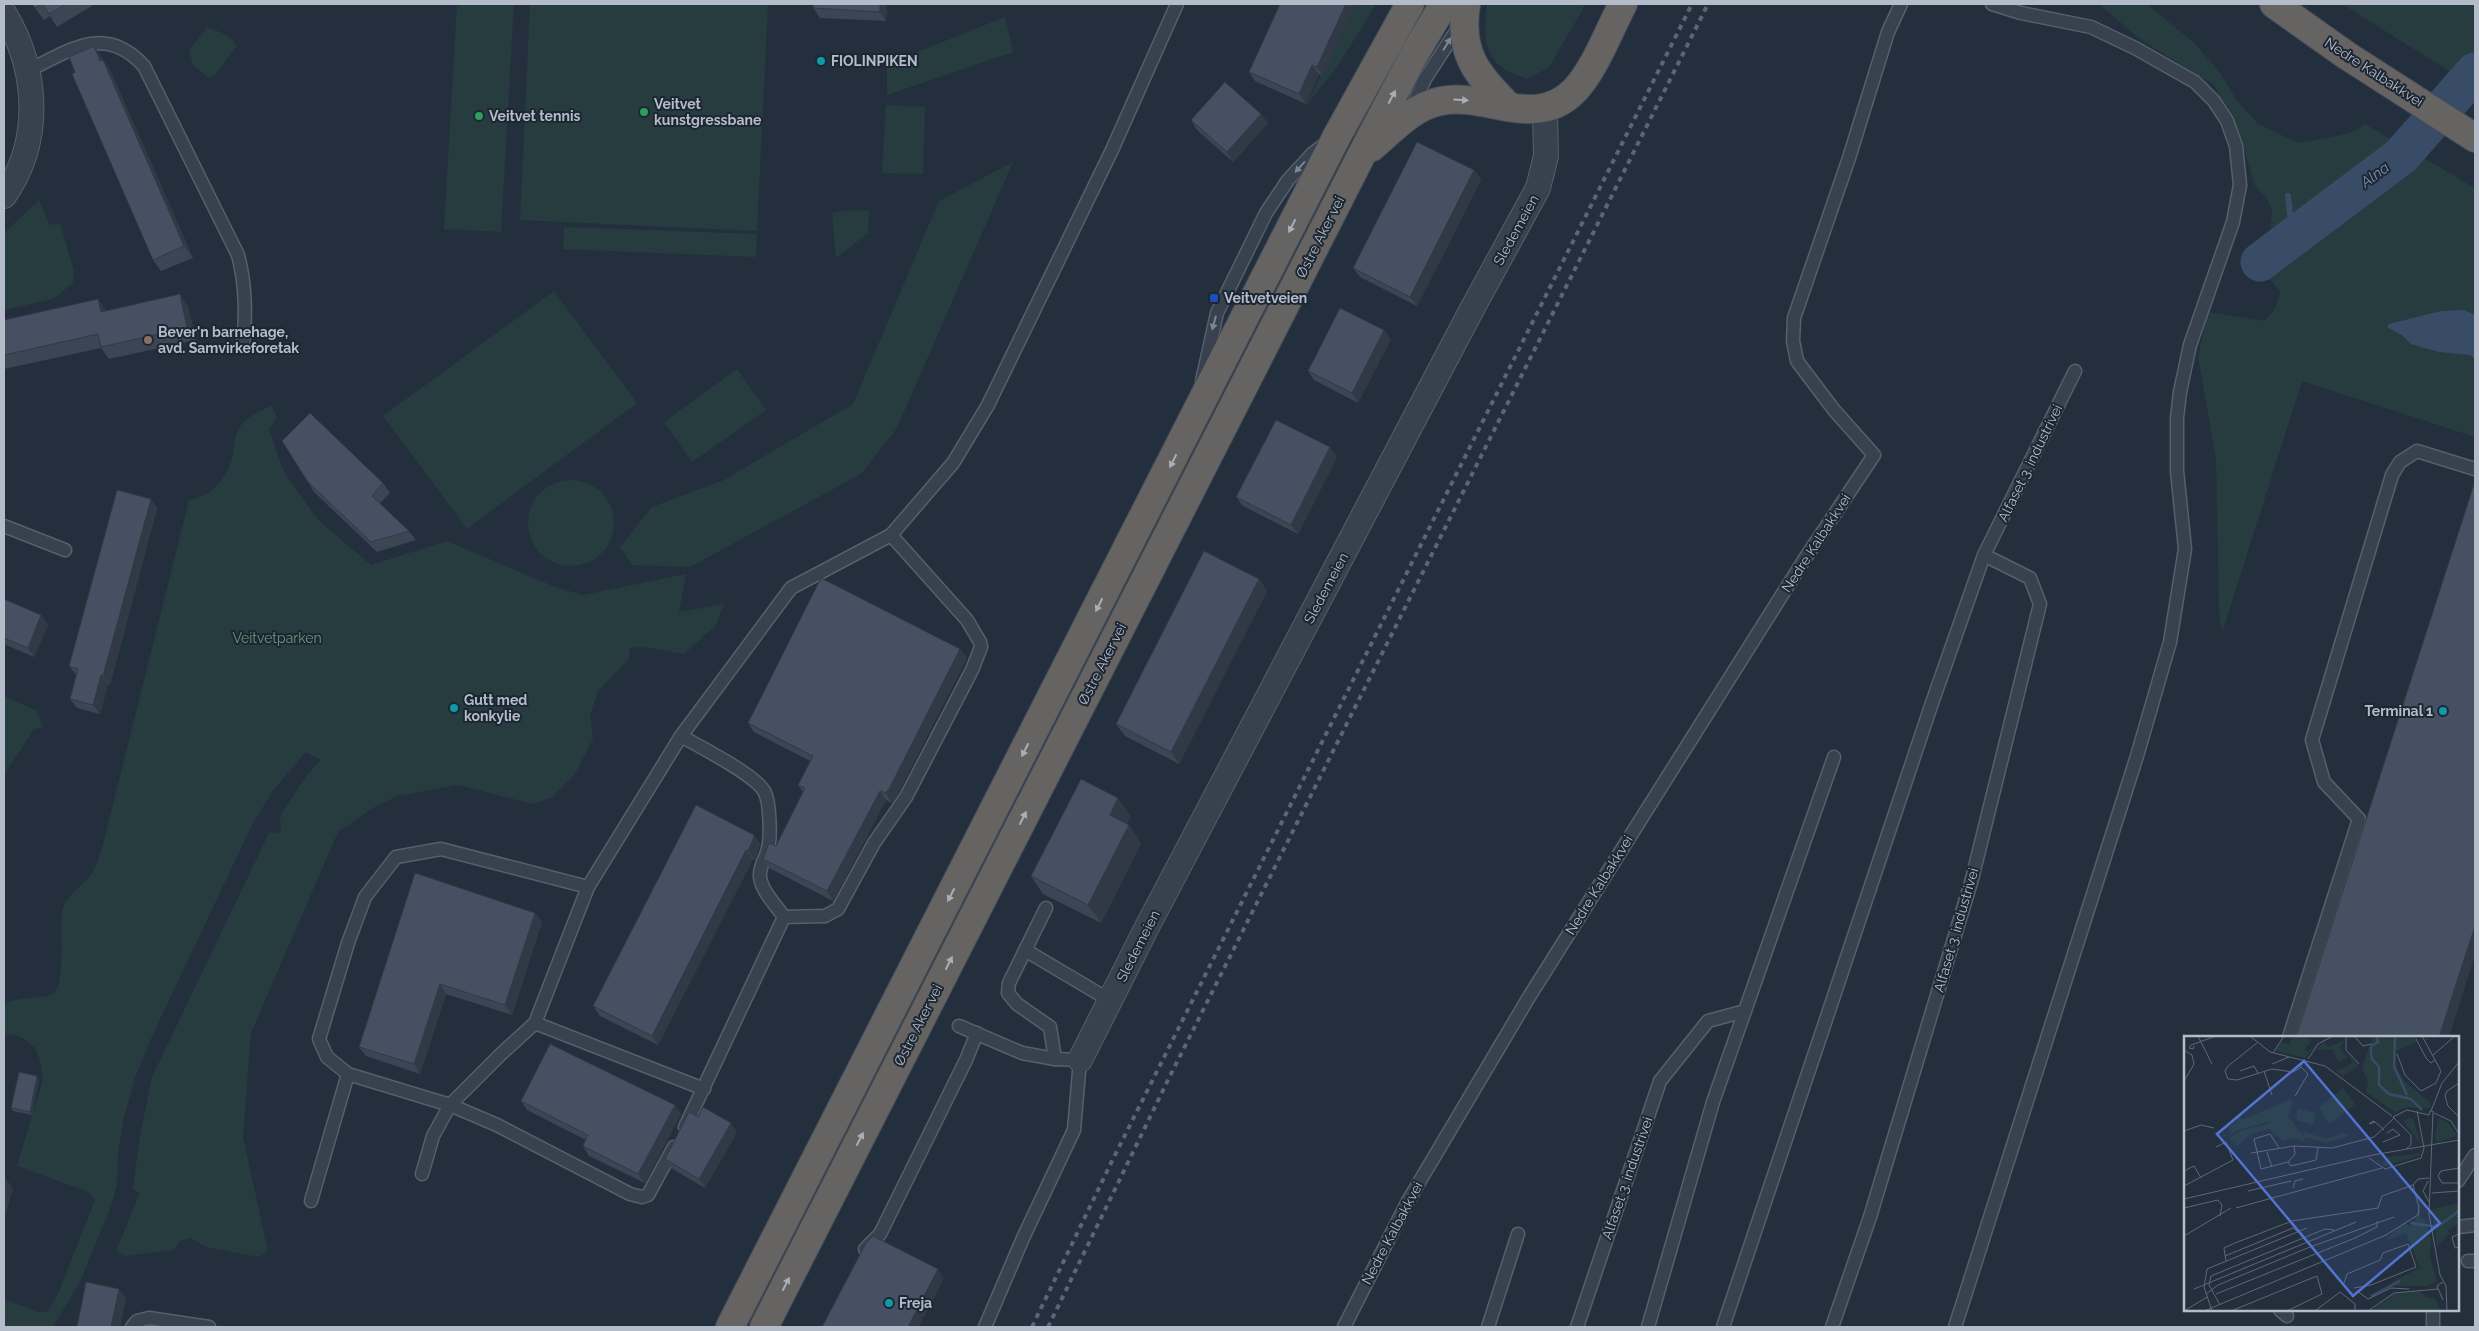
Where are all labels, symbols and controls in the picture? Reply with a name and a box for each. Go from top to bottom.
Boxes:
street label: Nedre Kalbakkvei [2322,34,2426,110]
one-way arrow [1442,38,1451,51]
place label: FIOLINPIKEN [831,53,918,69]
marker: FIOLINPIKEN [815,55,827,67]
one-way arrow [1388,90,1396,104]
place label: Veitvet kunstgressbane [654,96,762,128]
one-way arrow [1454,97,1470,105]
marker: Veitvet kunstgressbane [638,106,650,118]
place label: Veitvet tennis [489,108,580,124]
marker: Veitvet tennis [473,110,485,122]
water label: Alna [2356,158,2393,192]
one-way arrow [1294,160,1306,172]
street label: Sledemeien [1490,192,1542,268]
street label: Østre Aker vei [1293,194,1347,280]
one-way arrow [1288,219,1296,233]
place label: Veitvetveien [1224,290,1307,306]
marker: Veitvetveien [1208,292,1220,304]
one-way arrow [1209,316,1217,331]
place label: Bever'n barnehage, avd. Samvirkeforetak [158,324,299,356]
marker: Bever'n barnehage, avd. Samvirkeforetak [142,334,154,346]
street label: Alfaset 3. industrivei [1995,402,2065,524]
one-way arrow [1169,454,1177,468]
street label: Nedre Kalbakkvei [1778,491,1854,595]
street label: Sledemeien [1301,550,1351,626]
one-way arrow [1095,598,1103,613]
street label: Østre Aker vei [1075,621,1129,707]
park label: Veitvetparken [232,630,322,646]
place label: Gutt med konkylie [464,692,527,724]
marker: Gutt med konkylie [448,702,460,714]
place label: Terminal 1 [2364,703,2433,719]
marker: Terminal 1 [2437,705,2449,717]
one-way arrow [1021,743,1029,757]
one-way arrow [1019,811,1027,826]
street label: Nedre Kalbakkvei [1562,832,1636,938]
street label: Alfaset 3. industrivei [1931,866,1981,994]
one-way arrow [947,888,955,902]
street label: Sledemeien [1113,908,1163,984]
one-way arrow [945,956,953,970]
street label: Østre Aker vei [891,982,945,1068]
inset map [2184,1036,2459,1311]
street label: Alfaset 3. industrivei [1599,1115,1655,1241]
one-way arrow [856,1132,864,1146]
street label: Nedre Kalbakkvei [1358,1179,1426,1287]
one-way arrow [782,1277,790,1291]
place label: Freja [899,1295,932,1311]
marker: Freja [883,1297,895,1309]

